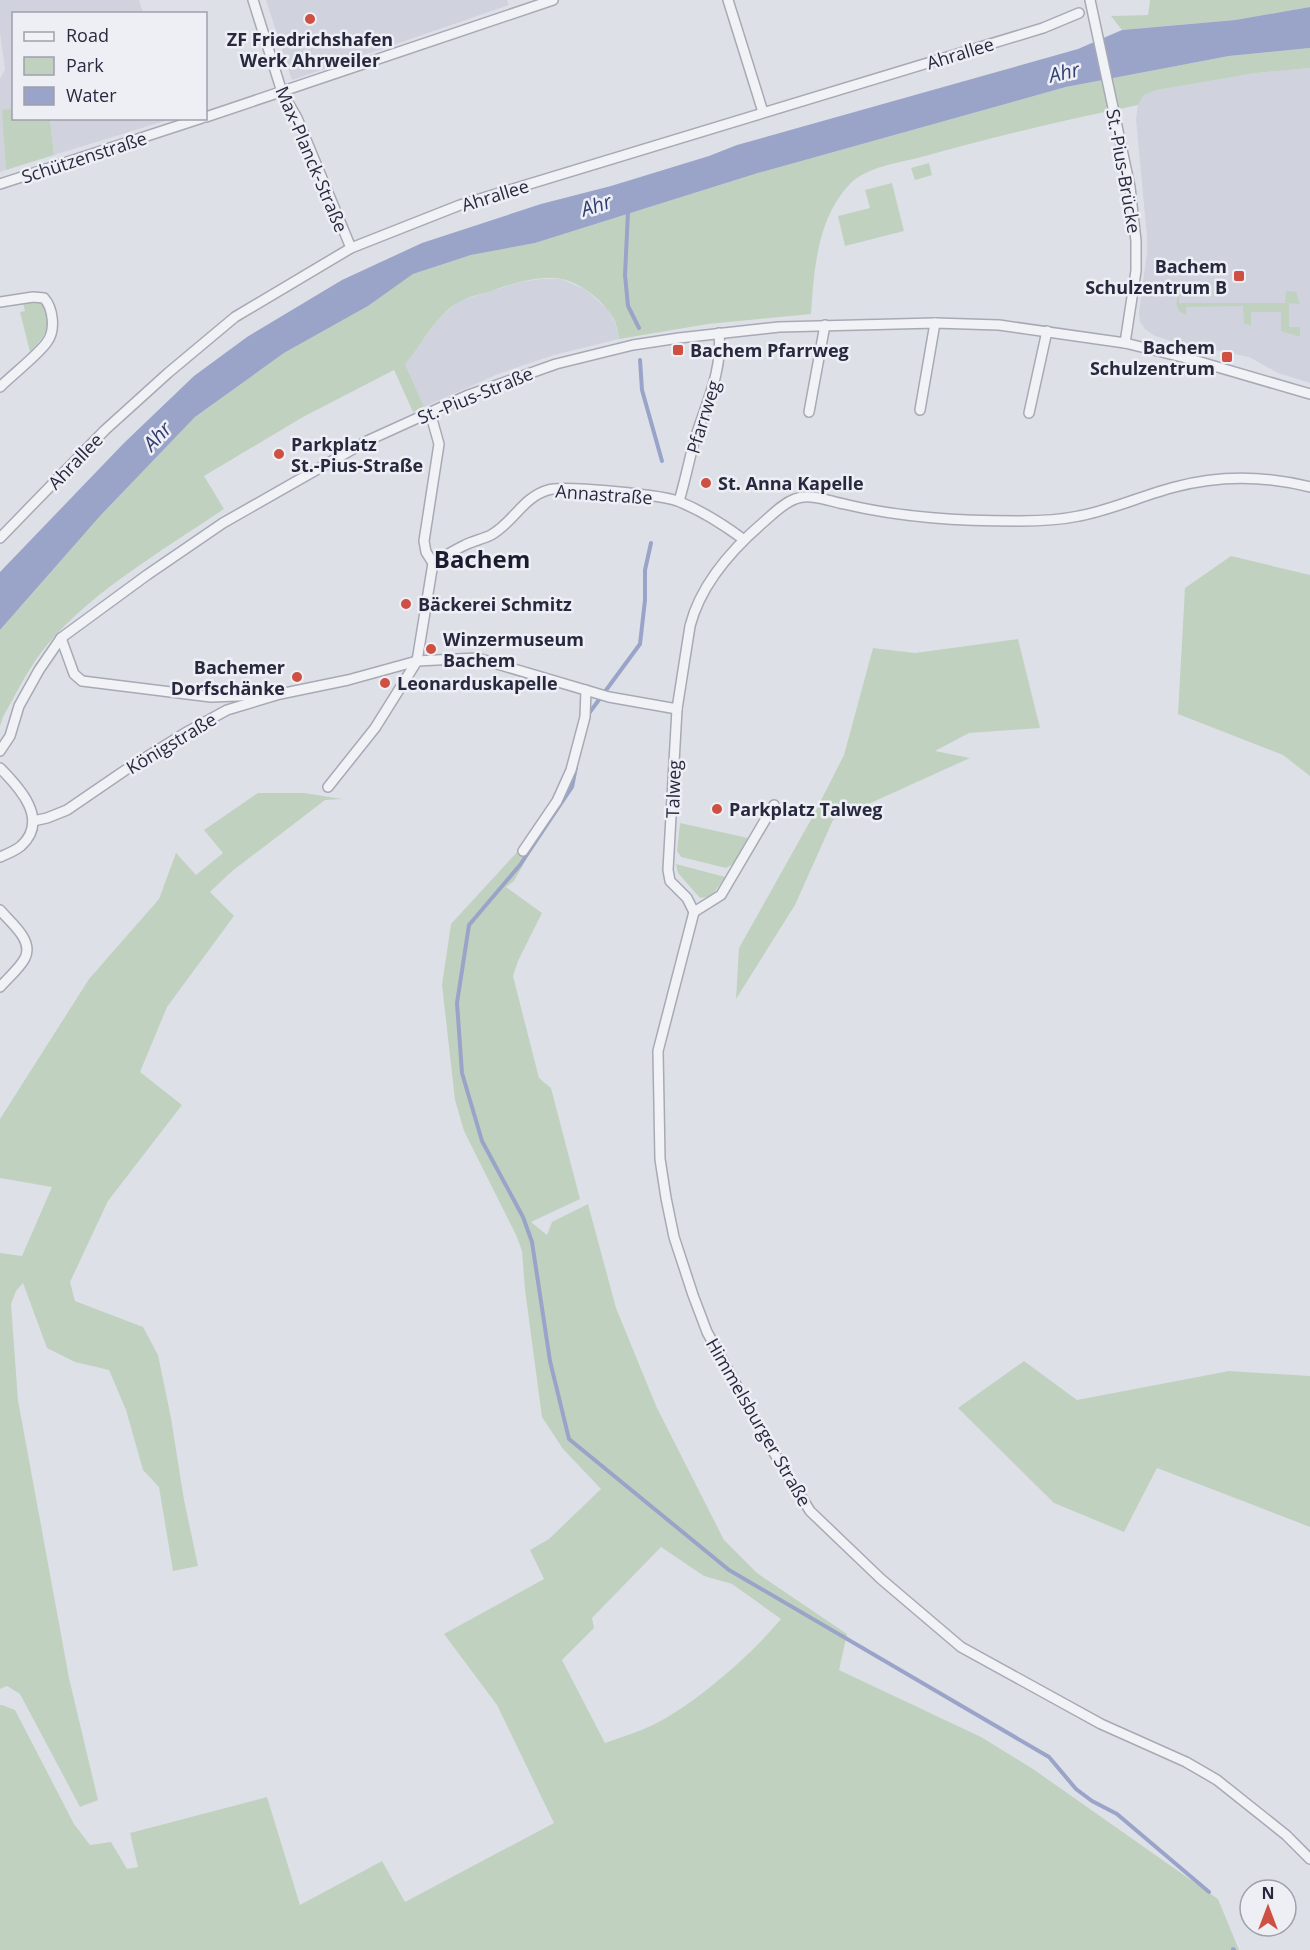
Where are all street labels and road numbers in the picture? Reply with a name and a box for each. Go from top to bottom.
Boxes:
street label: Ahrallee [923,31,997,75]
street label: Max-Planck-Straße [270,82,354,236]
street label: St.-Pius-Brücke [1101,107,1147,235]
street label: Schützenstraße [18,125,150,189]
street label: Ahrallee [458,173,532,217]
street label: St.-Pius-Straße [414,361,536,429]
street label: Pfarrweg [680,377,726,457]
street label: Ahrallee [42,428,108,494]
street label: Annastraße [555,479,653,509]
street label: Königstraße [122,707,220,779]
street label: Talweg [660,759,686,819]
street label: Himmelsburger Straße [701,1333,817,1511]

